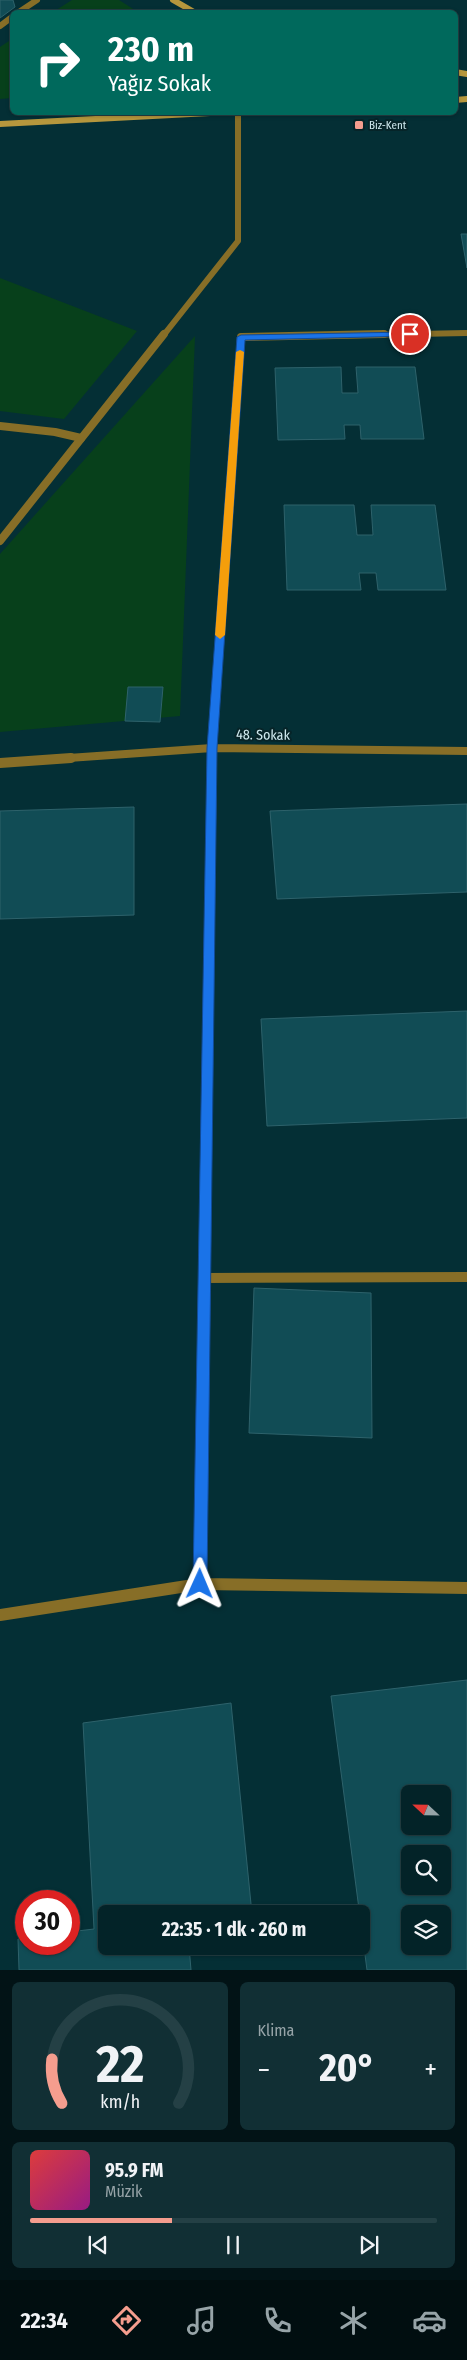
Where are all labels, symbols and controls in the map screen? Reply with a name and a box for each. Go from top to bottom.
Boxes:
text: 230 m [108,28,194,70]
icon: right [25,30,90,95]
text: Yağız Sokak [108,70,211,97]
marker: Biz-Kent [353,119,365,131]
place label: Biz-Kent [369,119,407,132]
pin [389,313,431,355]
icon: arrive [396,320,424,348]
street label: 48. Sokak [236,726,291,744]
position arrow [173,1557,225,1609]
north arrow [401,1785,451,1835]
map controls [401,1785,451,1955]
button: search [401,1845,451,1895]
speed limit sign: 30 [15,1890,80,1955]
button: layers [401,1905,451,1955]
text: 22:35 · 1 dk · 260 m [162,1918,306,1941]
text: Klima [258,2021,294,2040]
text: 22 [95,2033,144,2096]
text: 20° [319,2045,375,2091]
text: − [258,2053,270,2086]
text: + [424,2053,437,2086]
text: km/h [100,2091,140,2113]
text: 95.9 FM [105,2159,163,2182]
text: Müzik [105,2182,143,2201]
icon: previous [84,2231,112,2259]
icon: pause [219,2231,247,2259]
icon: next [355,2231,383,2259]
icon: directions [109,2303,144,2338]
icon: music [184,2303,219,2338]
icon: phone [260,2303,295,2338]
icon: climate [336,2303,371,2338]
icon: car [412,2303,447,2338]
text: 22:34 [20,2307,68,2334]

